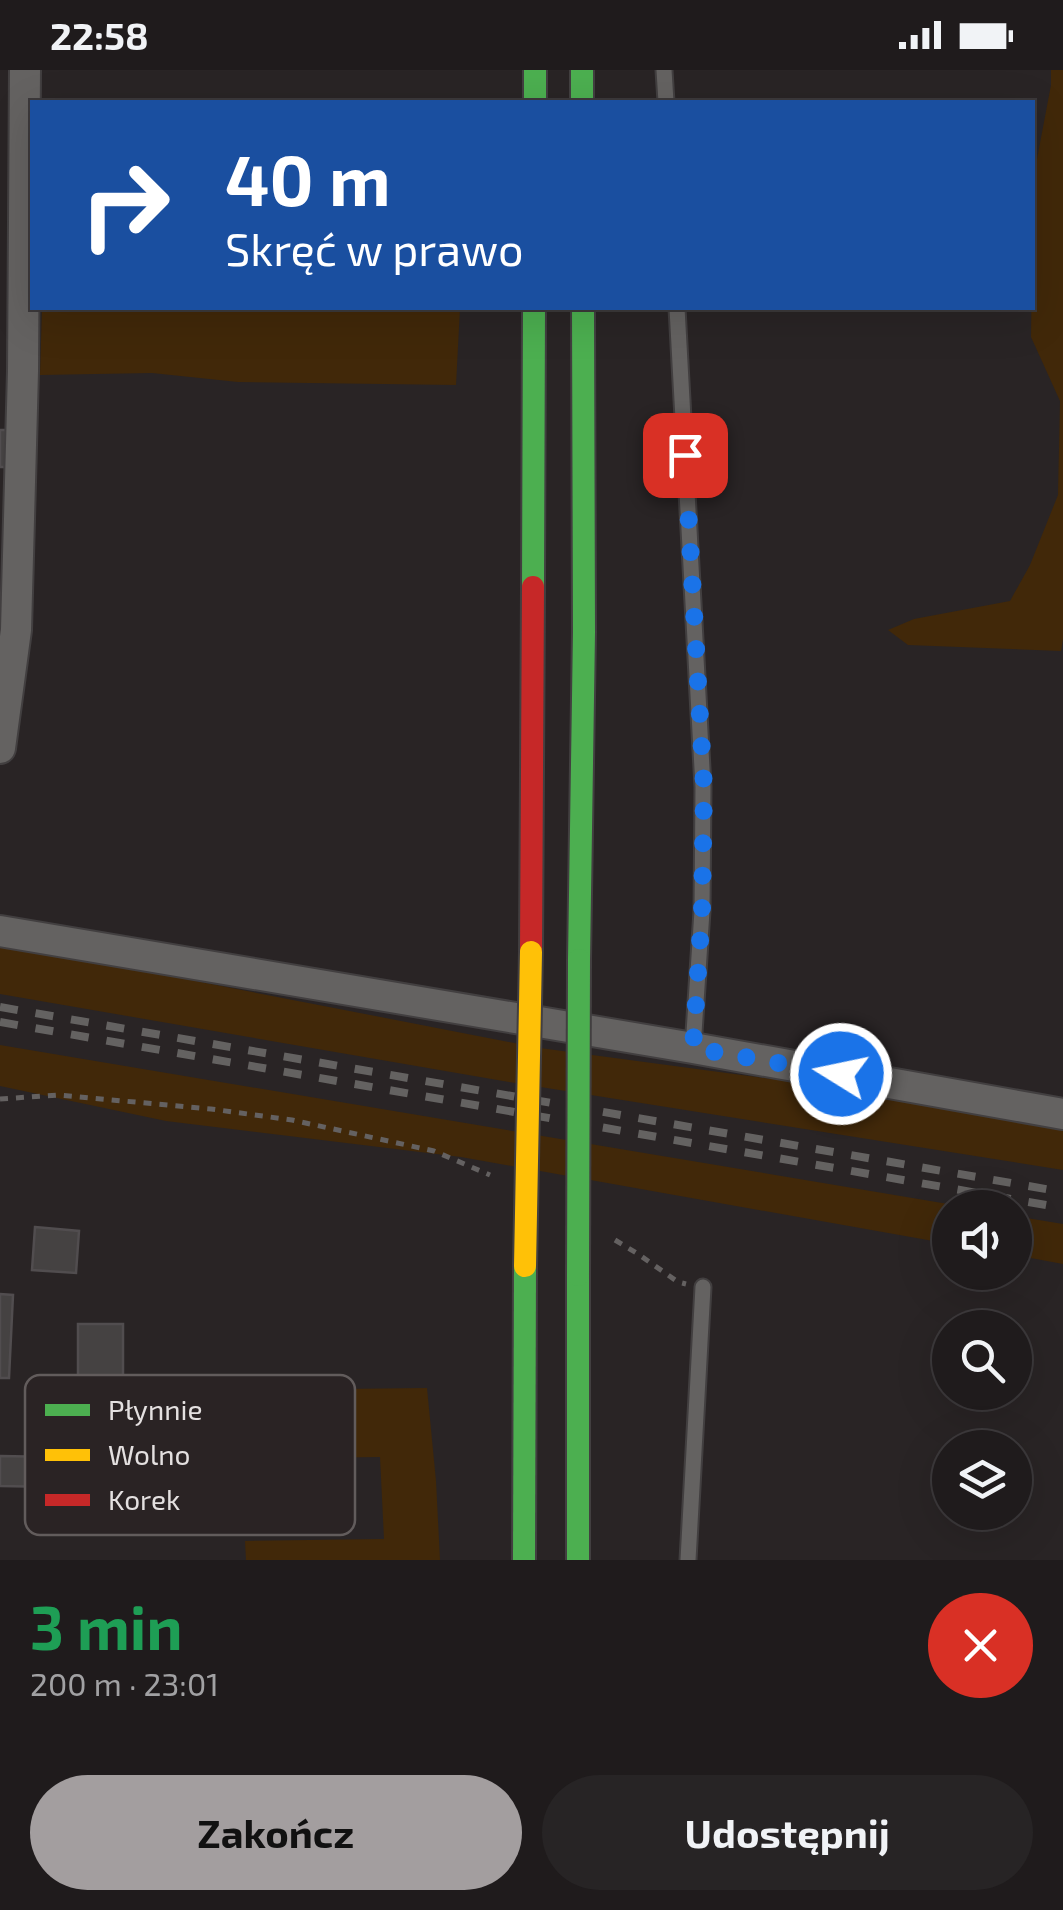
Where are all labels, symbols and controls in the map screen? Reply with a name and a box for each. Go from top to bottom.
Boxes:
text: 22:58 [50,12,149,58]
text: 40 m [225,136,391,220]
icon: right [60,140,190,270]
text: Skręć w prawo [225,221,524,275]
pin [643,413,728,498]
icon: arrive [658,428,713,483]
position arrow [789,1022,893,1126]
map controls [932,1190,1032,1530]
button: sound [932,1190,1032,1290]
button: search [932,1310,1032,1410]
legend [25,1375,355,1535]
text: Płynnie [108,1392,202,1426]
button: layers [932,1430,1032,1530]
text: Wolno [108,1437,190,1471]
text: Korek [108,1482,180,1516]
text: 3 min [30,1590,182,1662]
button: close [928,1593,1033,1698]
text: 200 m · 23:01 [30,1664,219,1702]
button: Zakończ [30,1775,522,1890]
button: Udostępnij [542,1775,1033,1890]

